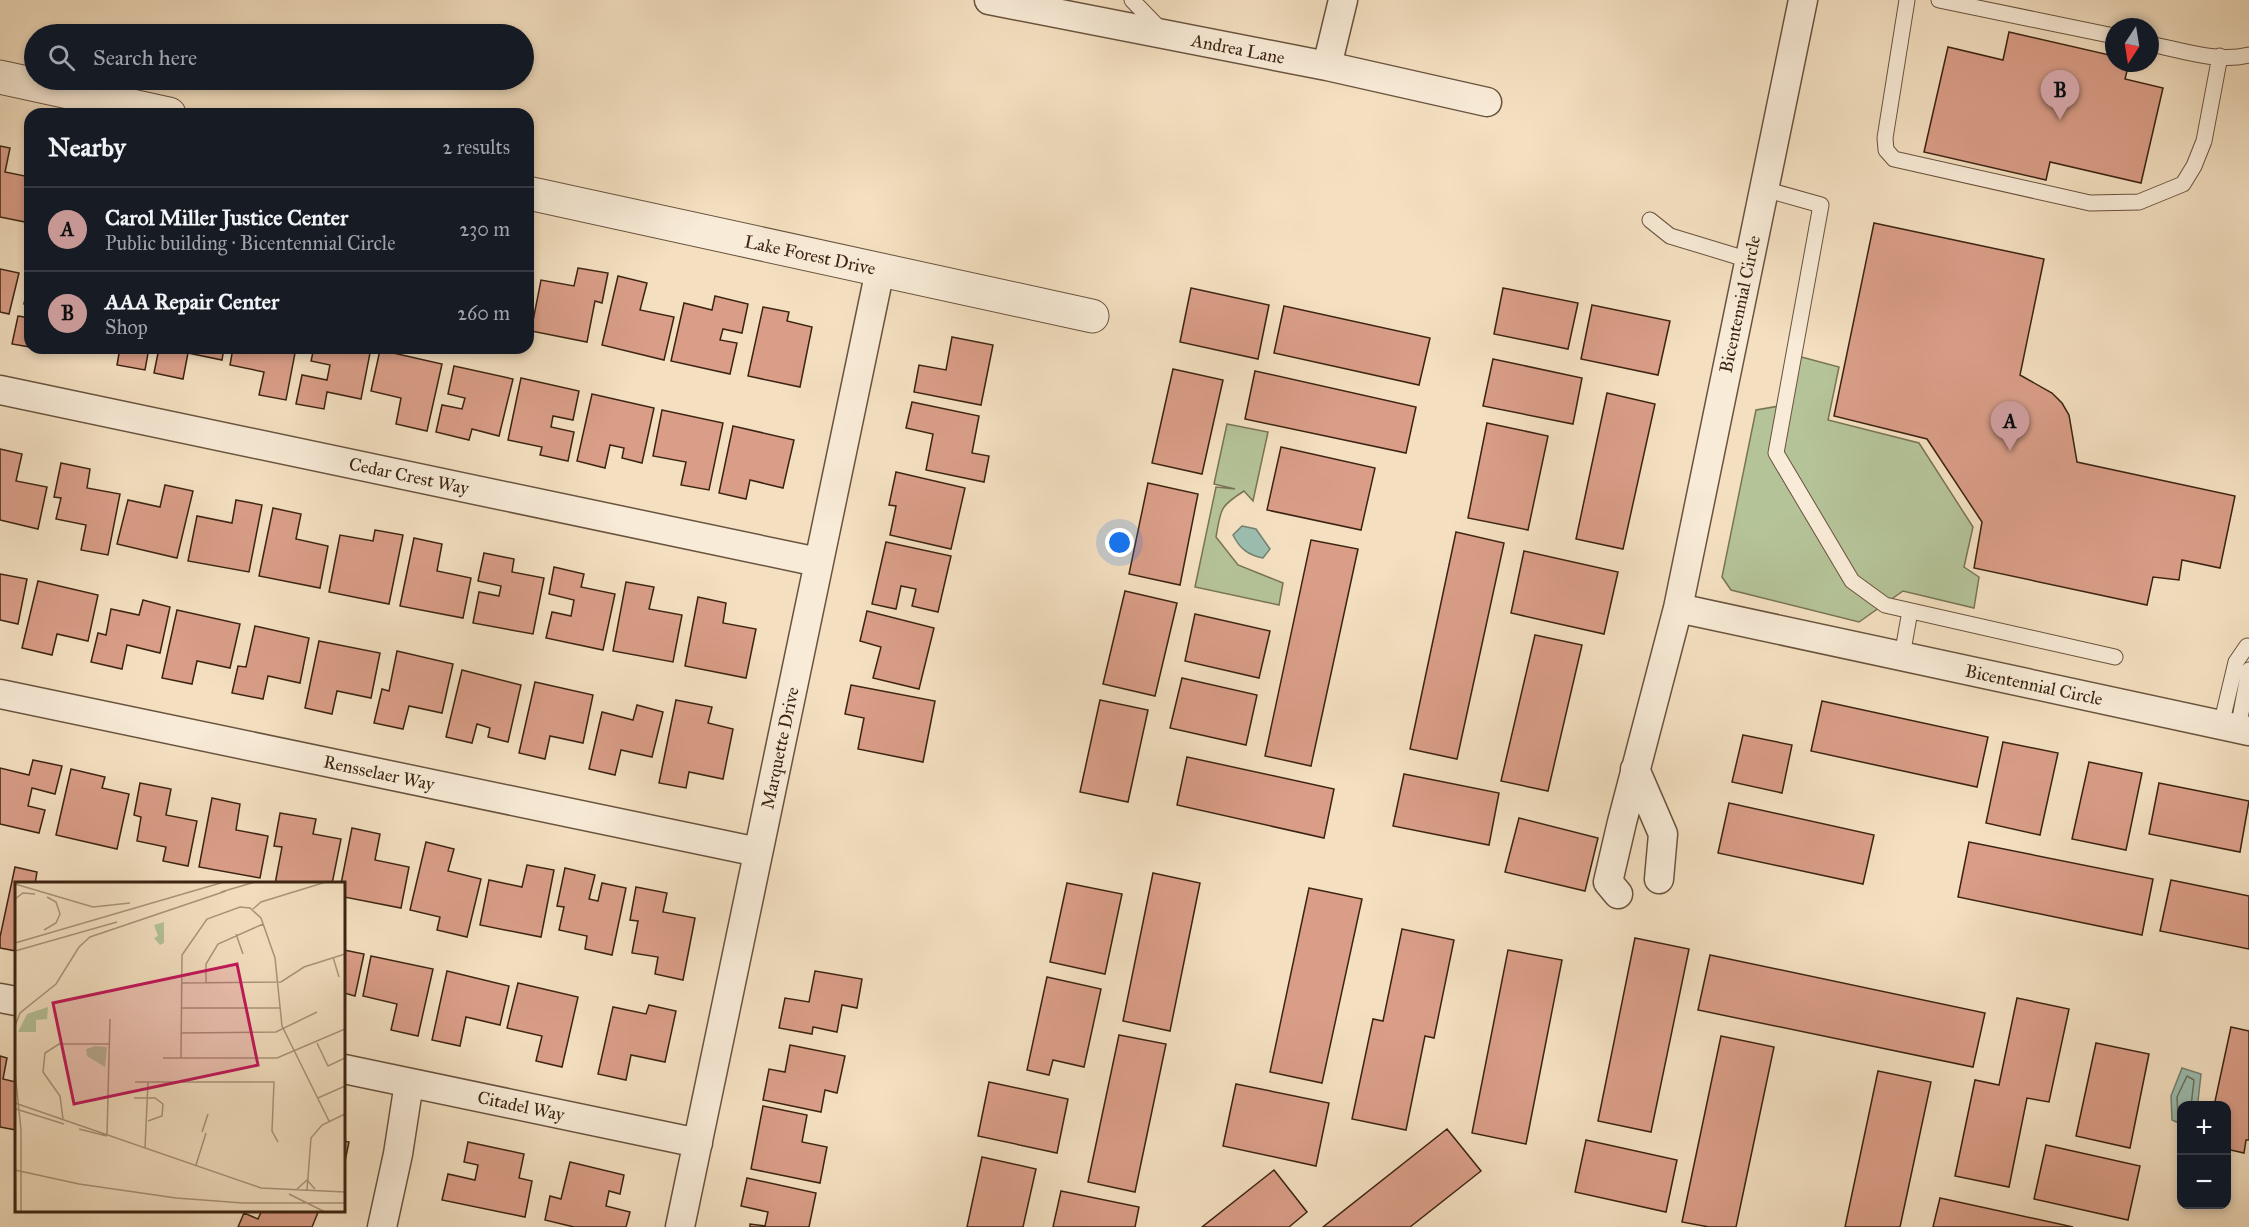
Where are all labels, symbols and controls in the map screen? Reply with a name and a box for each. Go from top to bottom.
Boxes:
north arrow [2105,18,2159,72]
search box [24,24,534,90]
street label: Andrea Lane [1188,29,1287,69]
icon: search [45,41,78,74]
text: Search here [93,44,197,71]
pin: B [2040,70,2080,120]
text: Nearby [48,131,126,163]
text: 2 results [442,135,510,159]
text: Carol Miller Justice Center [105,204,348,231]
text: A [61,217,74,241]
text: 230 m [459,217,510,241]
street label: Lake Forest Drive [742,230,878,280]
text: Public building · Bicentennial Circle [105,231,396,255]
street label: Bicentennial Circle [1715,233,1765,375]
text: AAA Repair Center [105,288,279,315]
text: B [61,301,74,325]
text: 260 m [457,301,510,325]
text: Shop [105,315,148,339]
pin: A [1990,402,2030,451]
street label: Cedar Crest Way [347,453,472,500]
your location [1105,528,1134,557]
street label: Bicentennial Circle [1963,660,2105,710]
street label: Marquette Drive [756,685,805,811]
street label: Rensselaer Way [321,750,437,796]
inset map [15,882,345,1212]
street label: Citadel Way [475,1086,567,1126]
map controls [2177,1101,2231,1209]
button: + [2177,1101,2231,1155]
button: − [2177,1155,2231,1209]

